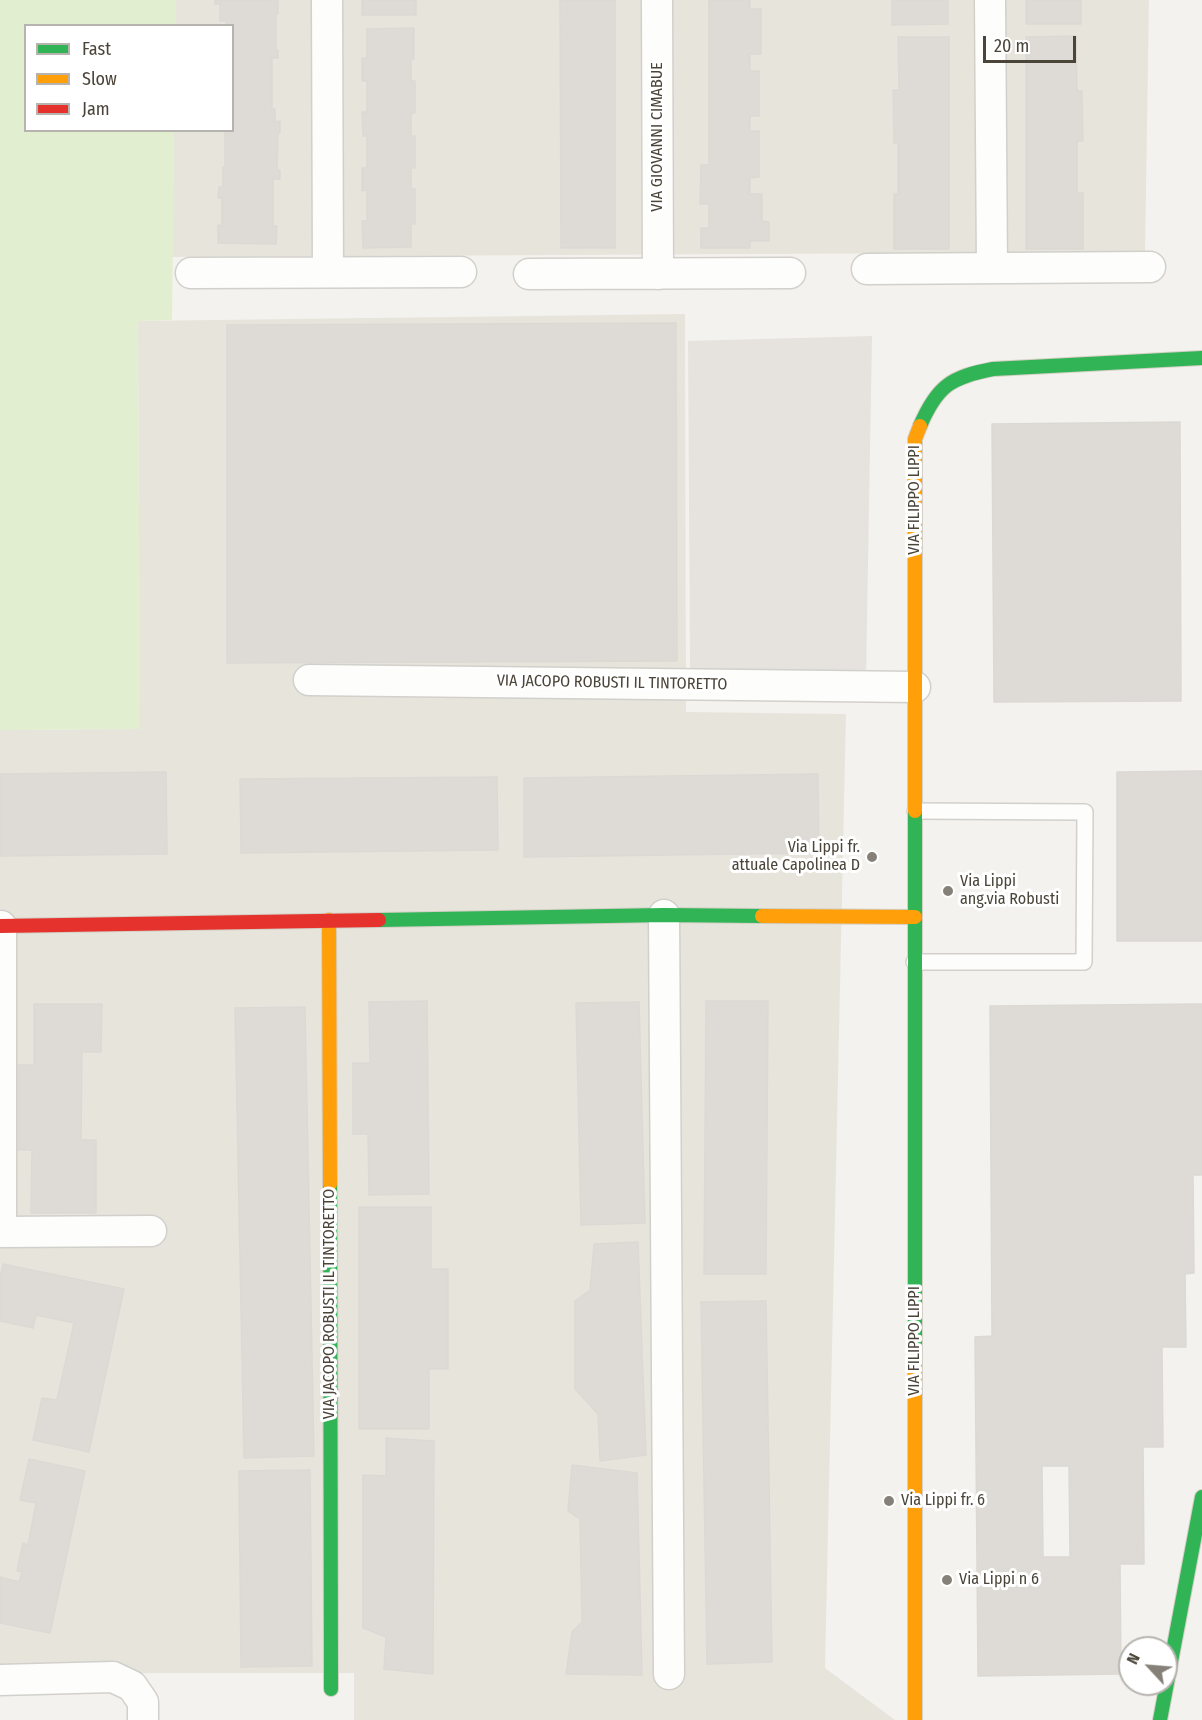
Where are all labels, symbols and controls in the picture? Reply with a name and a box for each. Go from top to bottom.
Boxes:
legend [24,24,234,132]
scale bar [986,24,1079,62]
text: 20 m [994,35,1029,57]
text: Fast [82,38,111,60]
street label: VIA GIOVANNI CIMABUE [648,62,668,212]
text: Slow [82,68,117,90]
text: Jam [82,98,110,120]
street label: VIA FILIPPO LIPPI [905,445,925,555]
street label: VIA JACOPO ROBUSTI IL TINTORETTO [497,671,727,695]
place label: Via Lippi fr. attuale Capolinea D [732,838,860,876]
marker: Via Lippi fr. attuale Capolinea D [865,850,879,864]
place label: Via Lippi ang.via Robusti [960,872,1059,910]
marker: Via Lippi ang.via Robusti [941,884,955,898]
street label: VIA JACOPO ROBUSTI IL TINTORETTO [320,1189,340,1419]
street label: VIA FILIPPO LIPPI [905,1286,925,1396]
place label: Via Lippi fr. 6 [901,1491,985,1511]
marker: Via Lippi fr. 6 [882,1494,896,1508]
place label: Via Lippi n 6 [959,1570,1039,1590]
marker: Via Lippi n 6 [940,1573,954,1587]
north arrow [1118,1636,1178,1696]
text: N [1123,1650,1144,1667]

